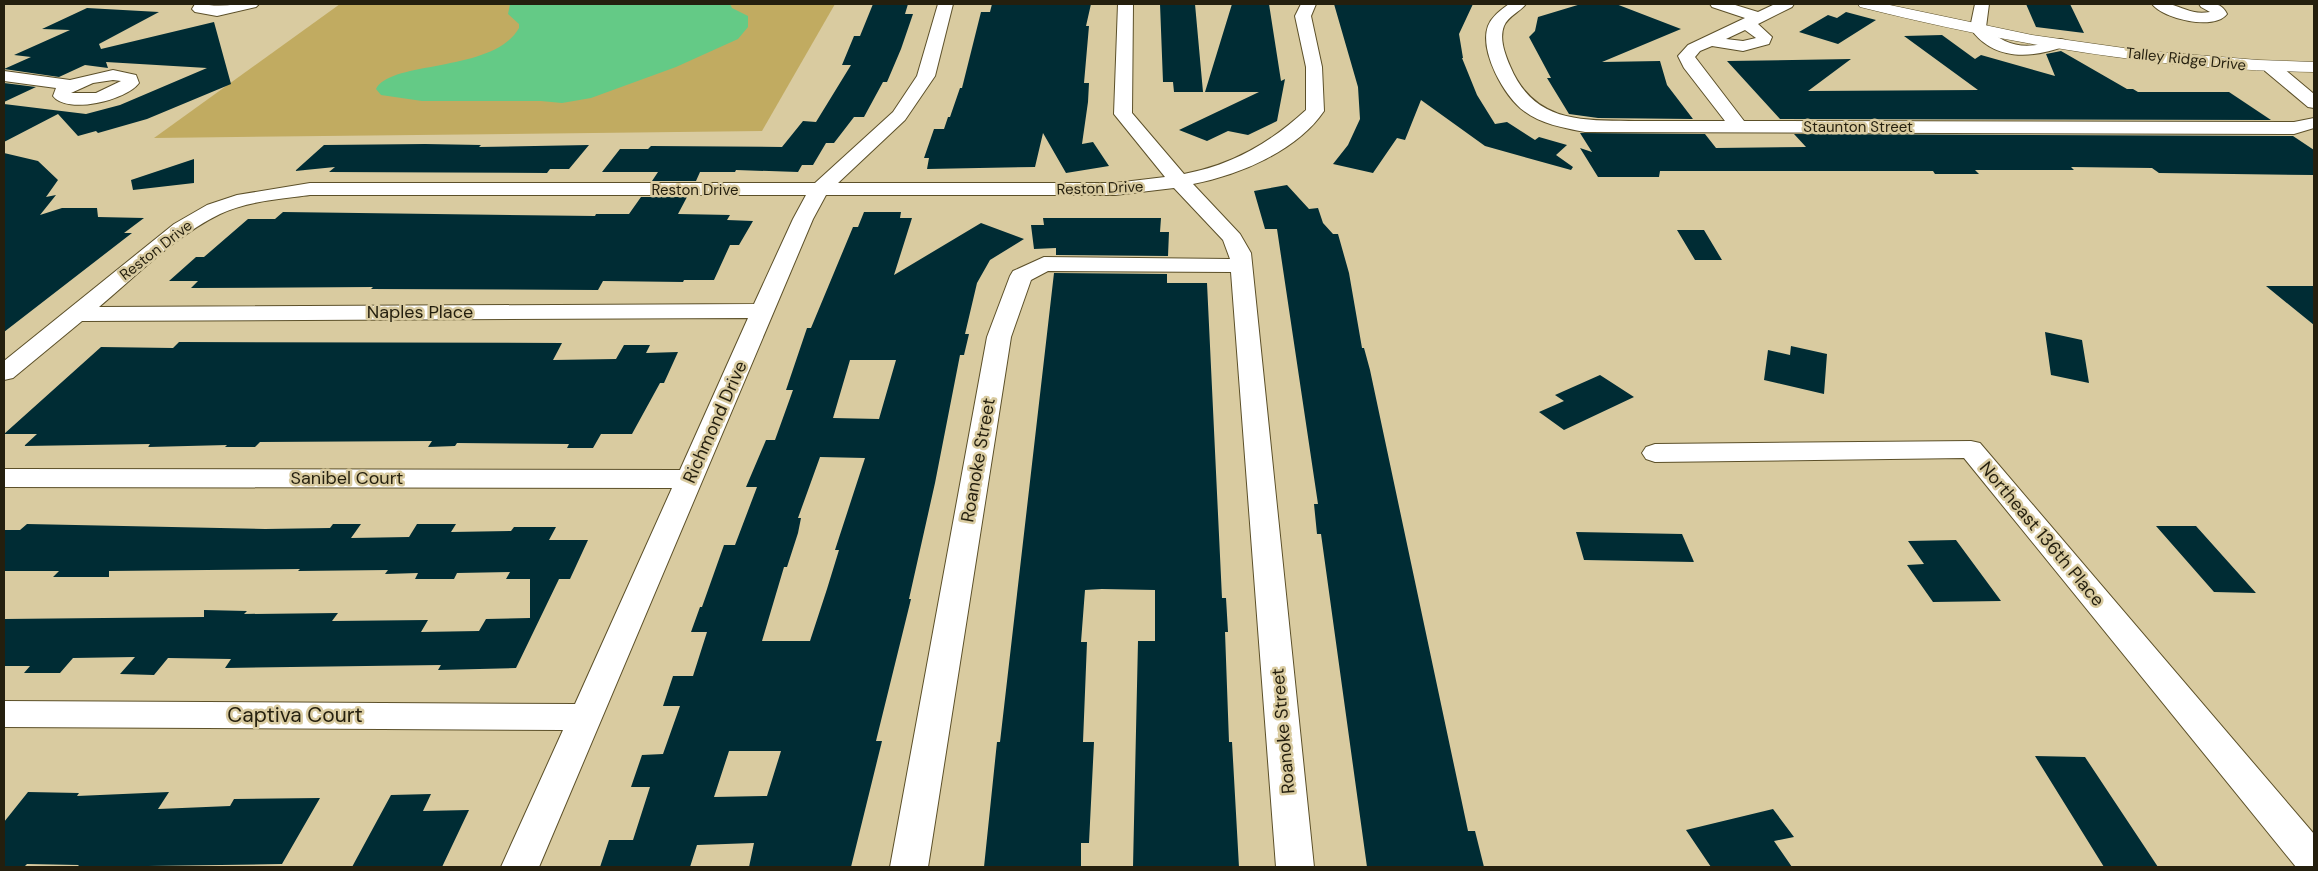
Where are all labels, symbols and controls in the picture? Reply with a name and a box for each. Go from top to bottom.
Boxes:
street label: Talley Ridge Drive [2125,43,2247,75]
street label: Staunton Street [1803,117,1913,137]
street label: Reston Drive [1056,176,1144,200]
street label: Reston Drive [652,180,738,200]
street label: Reston Drive [116,215,196,285]
street label: Naples Place [367,300,473,324]
street label: Richmond Drive [677,357,753,487]
street label: Roanoke Street [955,396,1001,524]
street label: Northeast 136th Place [1974,456,2110,612]
street label: Sanibel Court [291,466,403,490]
street label: Roanoke Street [1266,667,1300,795]
street label: Captiva Court [227,701,363,729]

